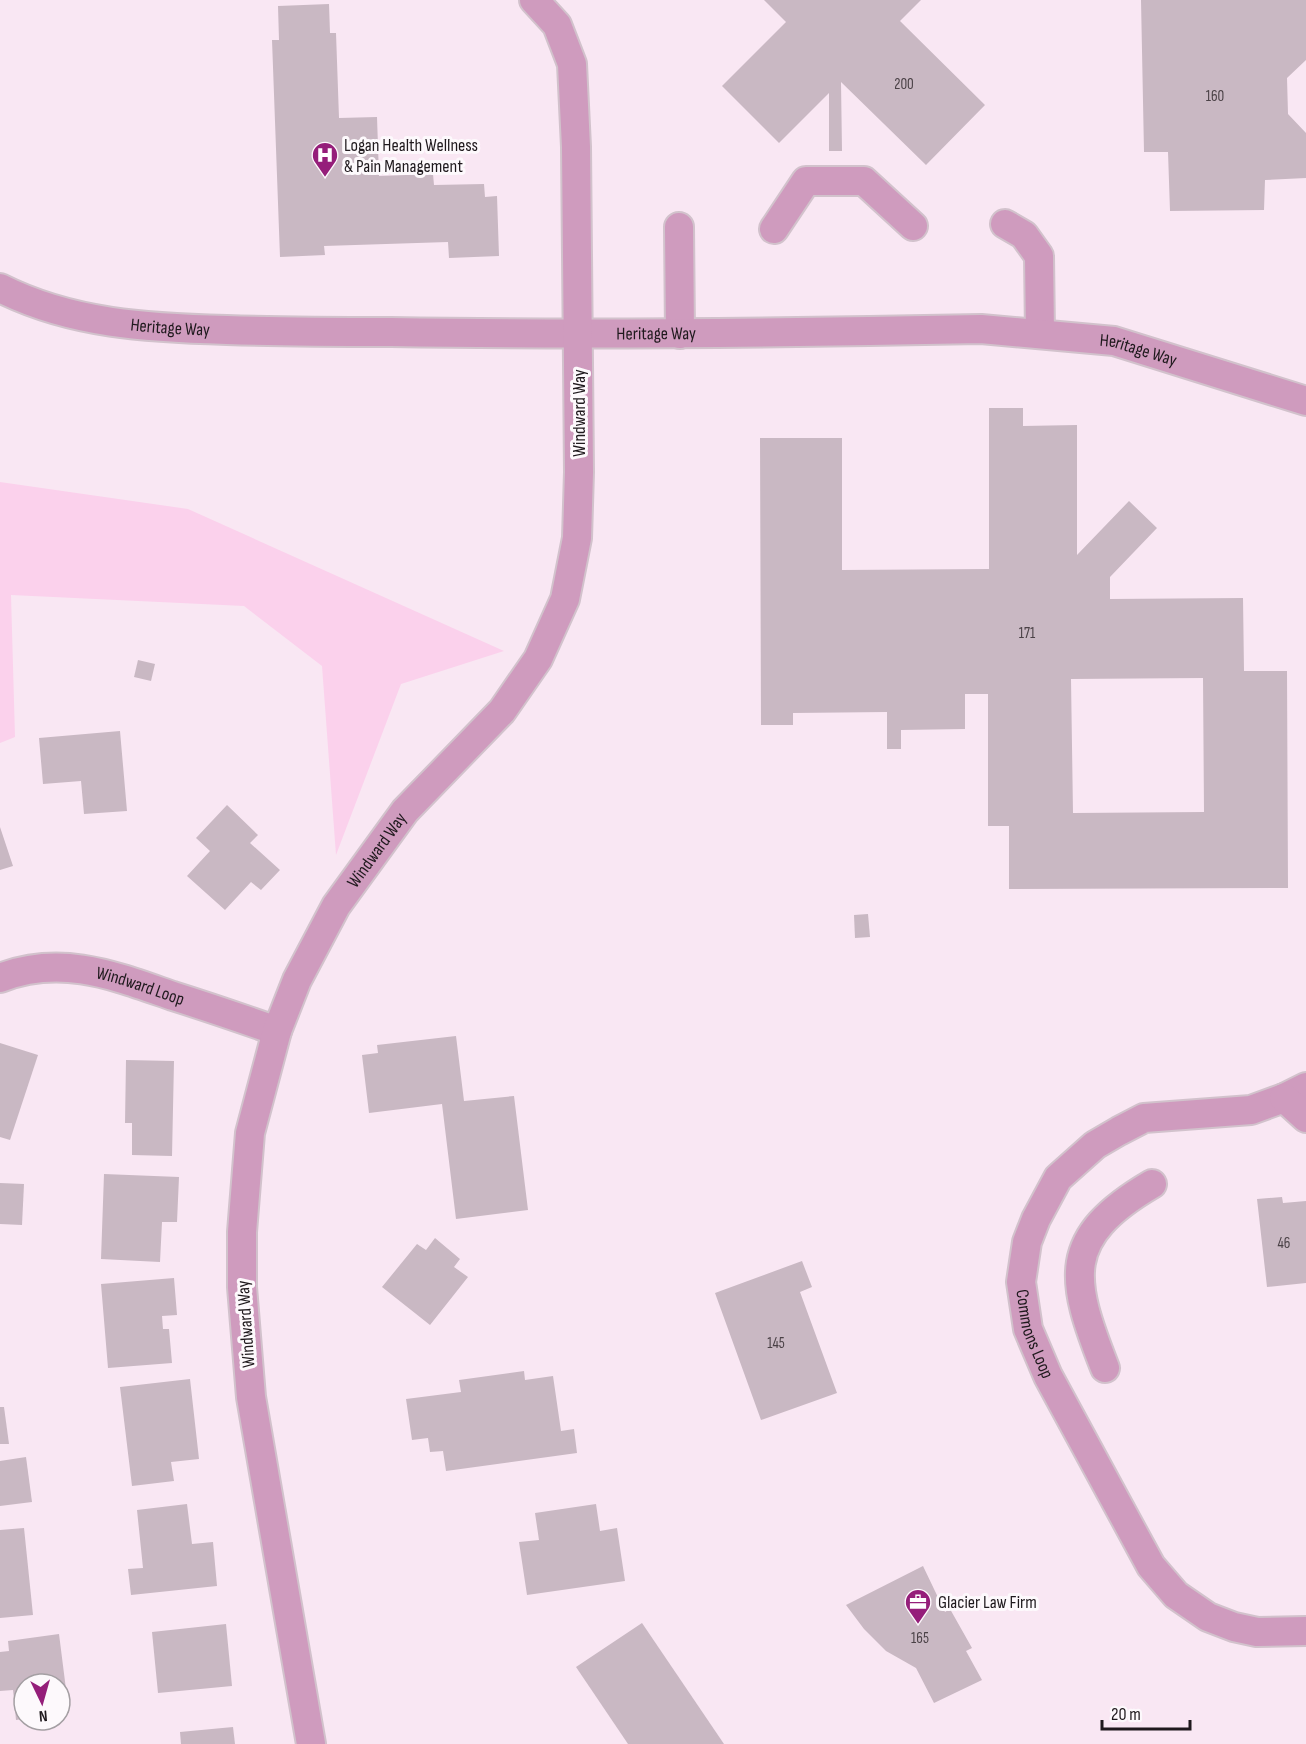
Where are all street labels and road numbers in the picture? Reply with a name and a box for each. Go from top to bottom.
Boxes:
street label: Heritage Way [129,314,210,340]
street label: Heritage Way [616,323,696,344]
street label: Heritage Way [1099,329,1180,371]
street label: Windward Way [569,369,590,457]
street label: Windward Way [342,808,411,892]
street label: Windward Loop [94,962,187,1009]
street label: Windward Way [232,1280,260,1368]
street label: Commons Loop [1012,1288,1058,1381]

